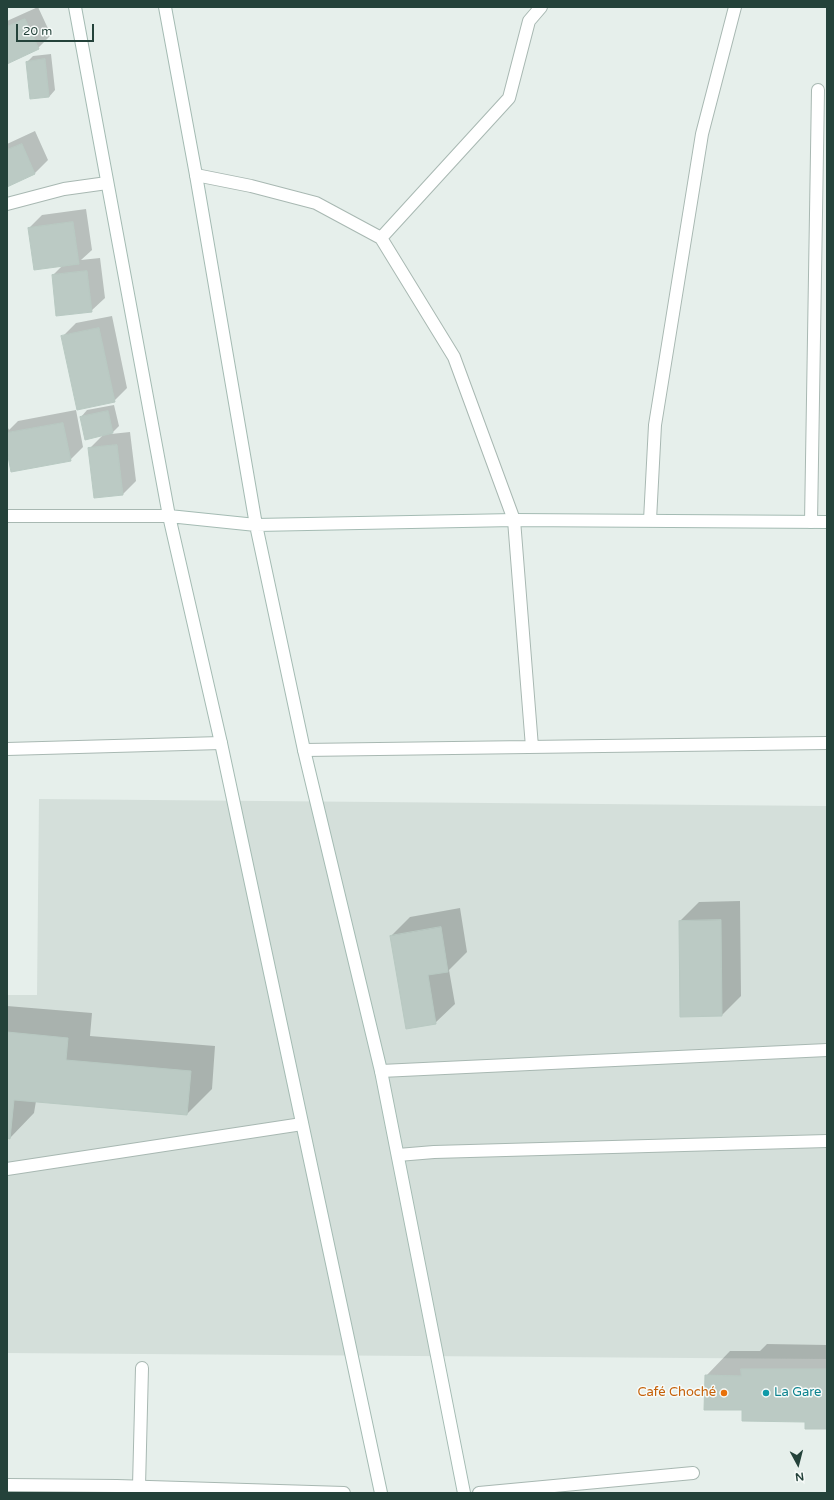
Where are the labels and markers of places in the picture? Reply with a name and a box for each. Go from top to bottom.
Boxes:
place label: Café Choché [637,1385,716,1401]
place label: La Gare [774,1385,821,1401]
marker: Café Choché [719,1388,729,1398]
marker: La Gare [761,1388,771,1398]

